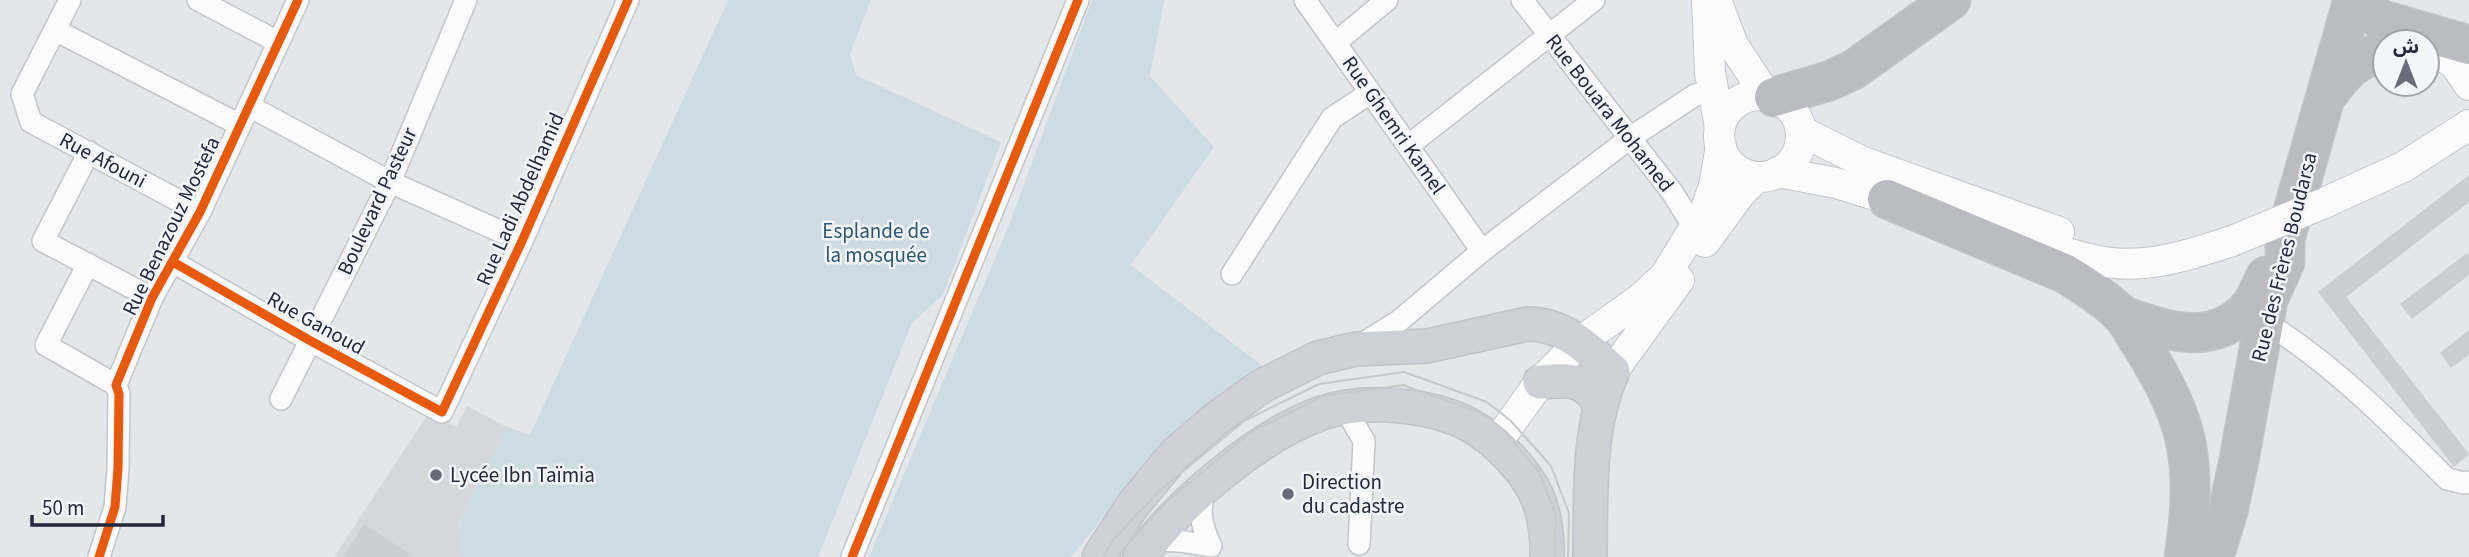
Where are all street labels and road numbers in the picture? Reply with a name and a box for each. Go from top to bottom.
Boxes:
street label: Rue Bouara Mohamed [1539,28,1681,198]
street label: Rue Ghemri Kamel [1335,50,1453,200]
street label: Rue Ladi Abdelhamid [468,108,572,290]
street label: Boulevard Pasteur [330,122,425,280]
street label: Rue Afouni [54,125,152,195]
street label: Rue Benazouz Mostefa [115,131,227,321]
street label: Rue des Frères Boudarsa [2243,149,2325,365]
street label: Rue Ganoud [262,284,370,362]

